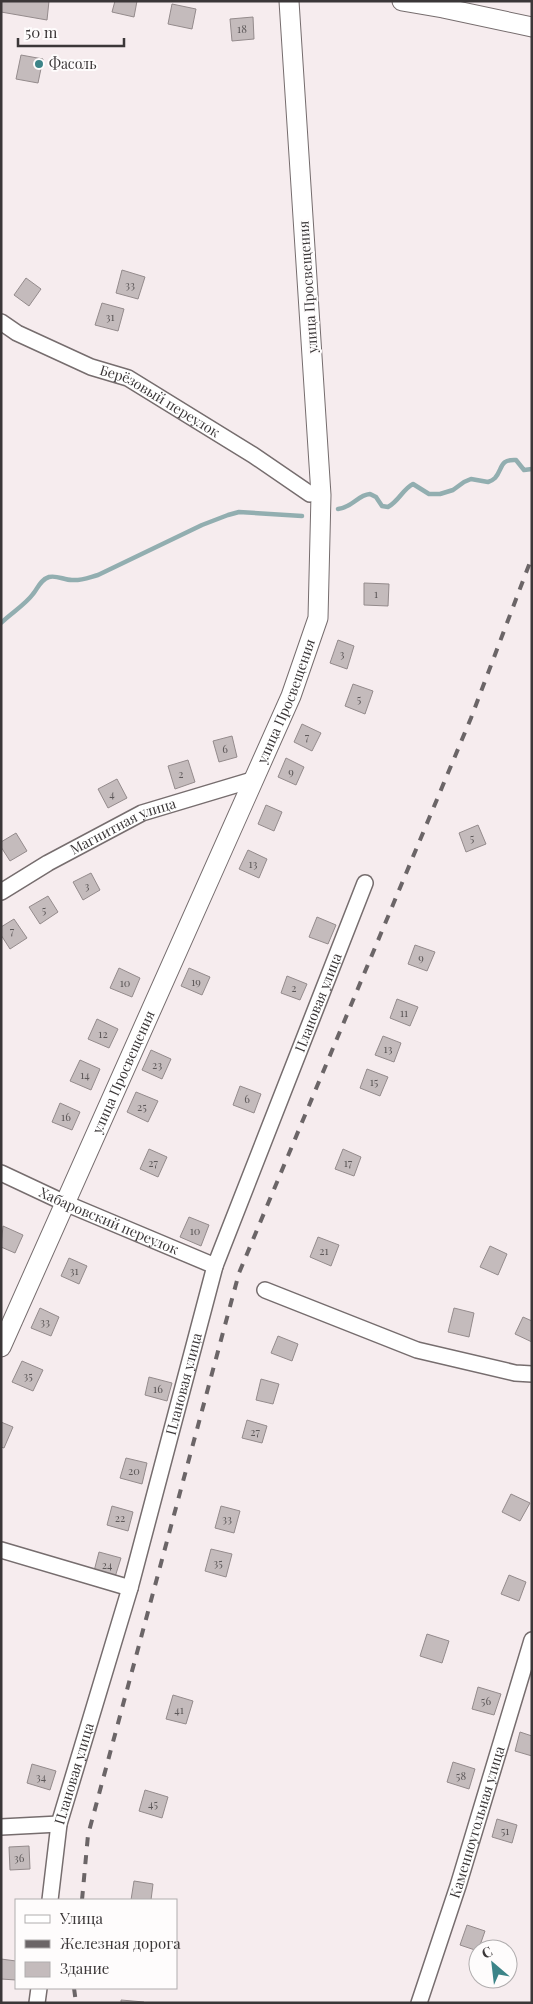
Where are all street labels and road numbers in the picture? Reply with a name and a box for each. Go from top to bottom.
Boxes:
street label: улица Просвещения [293,220,322,355]
street label: Берёзовый переулок [97,360,224,441]
street label: улица Просвещения [252,636,319,767]
street label: Магнитная улица [66,793,178,859]
street label: Плановая улица [290,950,346,1055]
street label: улица Просвещения [87,1007,159,1137]
street label: Хабаровский переулок [36,1182,182,1259]
street label: Плановая улица [161,1331,206,1437]
street label: Плановая улица [49,1721,98,1827]
street label: Каменноугольная улица [445,1744,509,1900]

